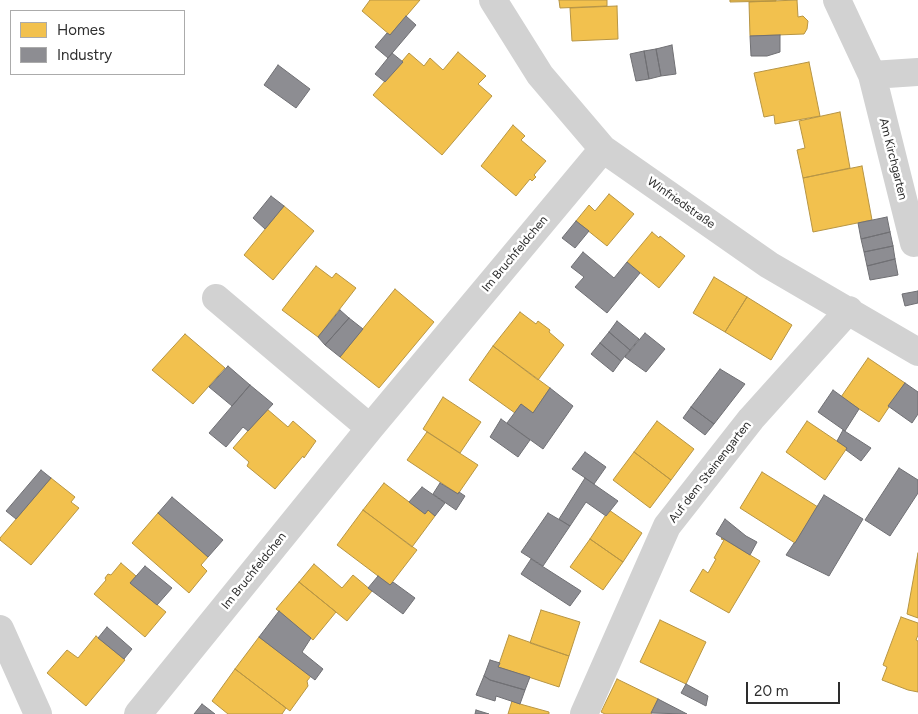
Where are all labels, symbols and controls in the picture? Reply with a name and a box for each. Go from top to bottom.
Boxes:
legend [10,10,185,75]
text: Homes [57,21,105,39]
text: Industry [57,46,112,64]
street label: Am Kirchgarten [876,117,910,201]
street label: Winfriedstraße [644,174,718,232]
street label: Im Bruchfeldchen [479,213,551,295]
street label: Auf dem Steinengarten [666,418,754,526]
street label: Im Bruchfeldchen [219,530,289,612]
scale bar [748,672,842,704]
text: 20 m [754,682,788,700]

